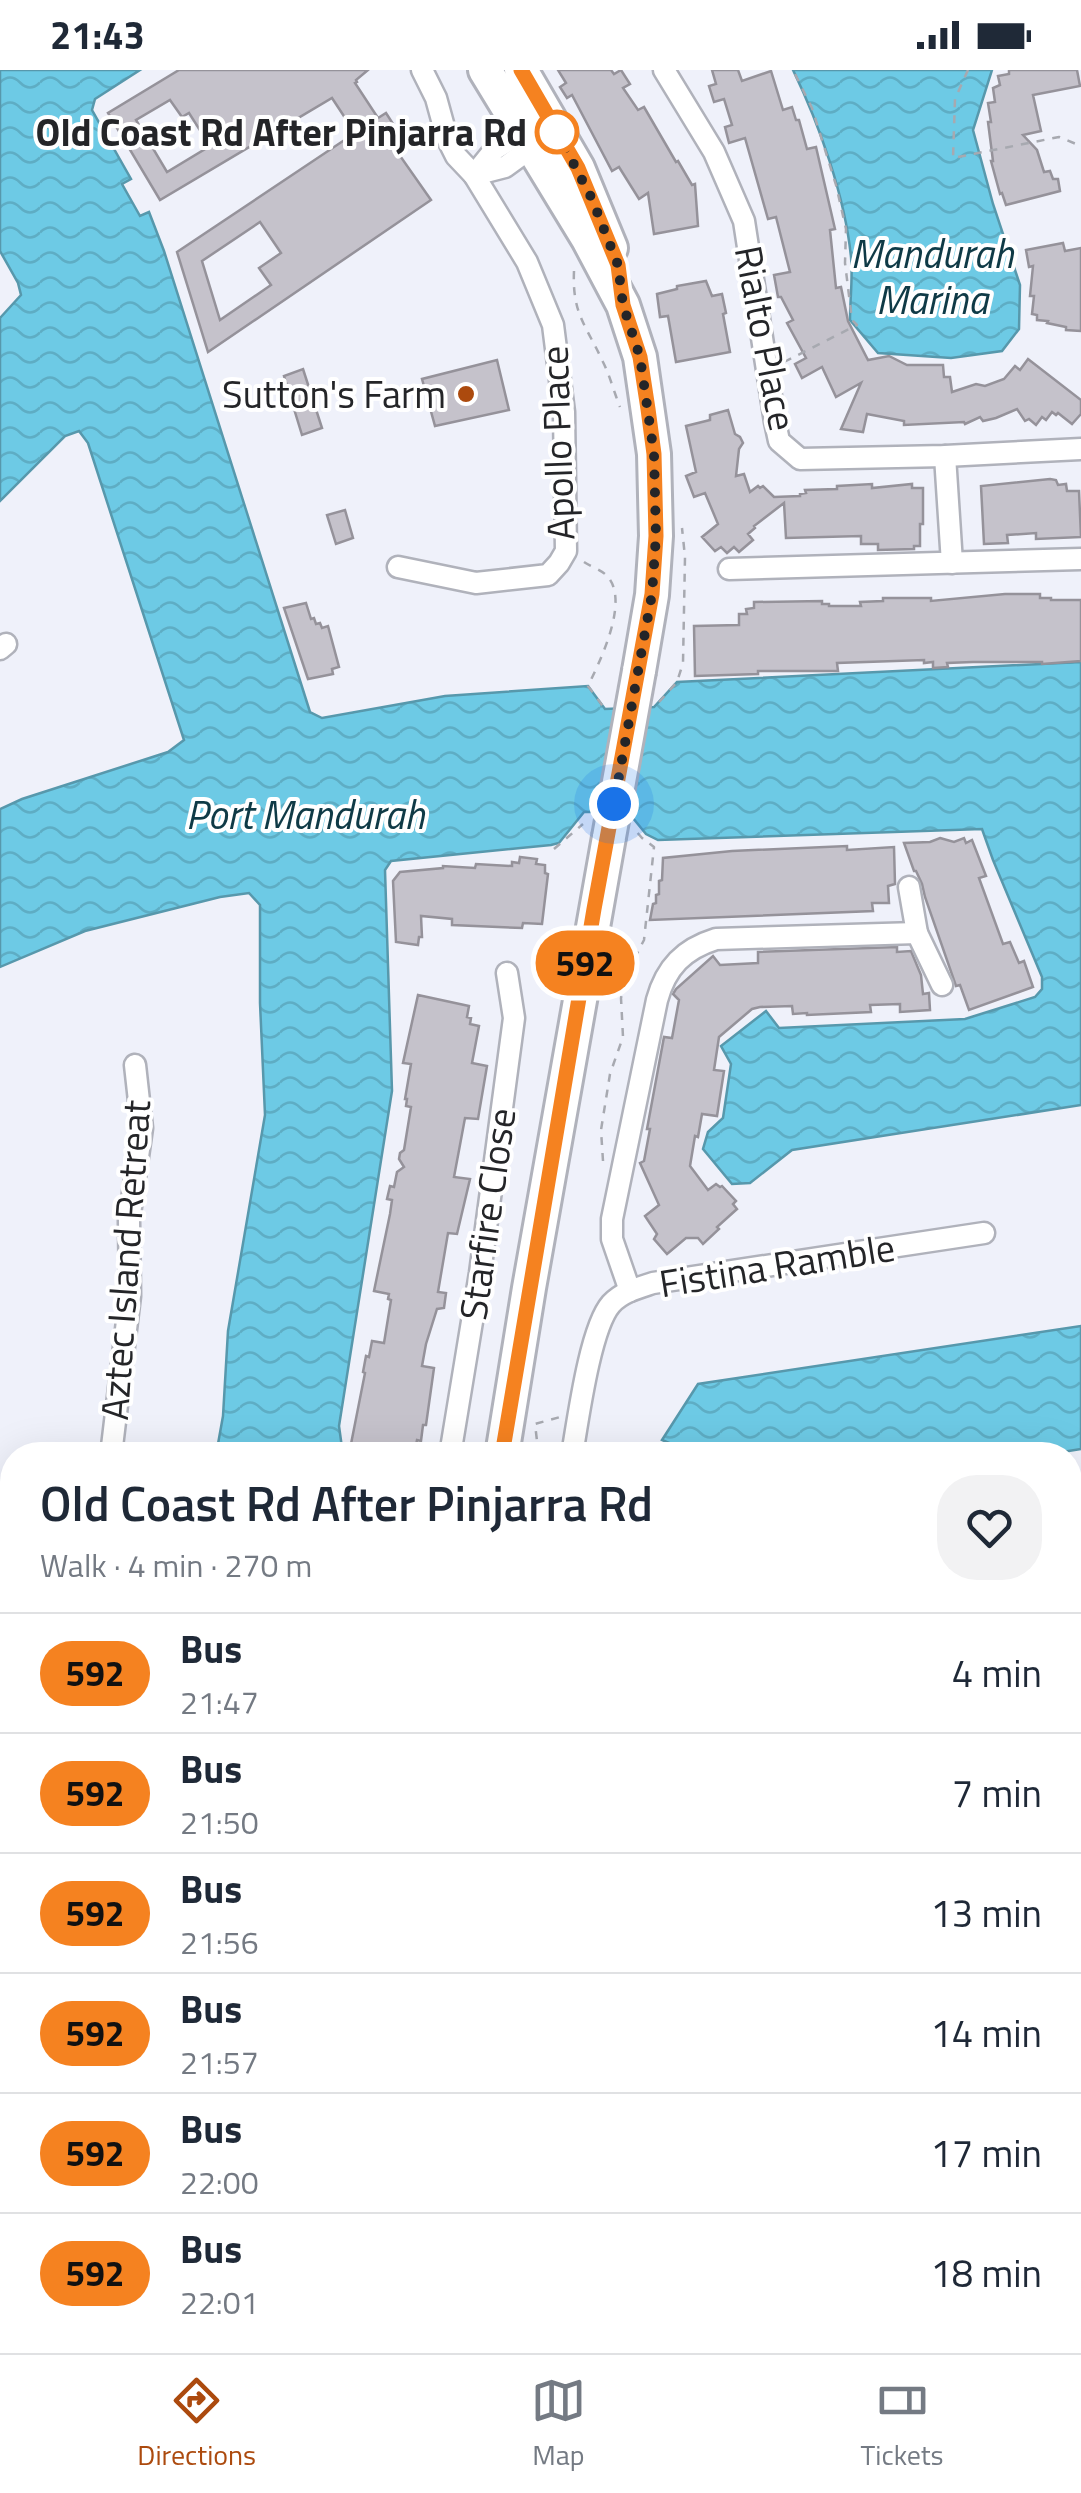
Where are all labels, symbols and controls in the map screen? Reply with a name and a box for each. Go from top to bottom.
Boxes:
text: 21:43 [50,6,145,64]
place label: Old Coast Rd After Pinjarra Rd [36,103,527,161]
marker: Old Coast Rd After Pinjarra Rd [536,111,578,153]
water label: Mandurah Marina [851,223,1014,330]
street label: Rialto Place [720,241,812,435]
street label: Apollo Place [525,345,589,541]
place label: Sutton's Farm [222,365,446,423]
marker: Sutton's Farm [455,383,477,405]
your location [589,779,639,829]
water label: Port Mandurah [186,784,425,845]
line badge: 592 [528,930,642,996]
text: 592 [556,936,614,990]
street label: Aztec Island Retreat [85,1098,165,1422]
street label: Starfire Close [443,1104,531,1324]
street label: Fistina Ramble [655,1218,899,1312]
text: Old Coast Rd After Pinjarra Rd [40,1467,653,1540]
button: heart [937,1475,1042,1580]
text: Walk · 4 min · 270 m [40,1541,312,1589]
text: Bus [180,1620,242,1678]
text: 4 min [952,1644,1042,1702]
text: 592 [66,1646,124,1700]
text: 21:47 [180,1678,259,1726]
text: Bus [180,1740,242,1798]
text: 7 min [952,1764,1042,1822]
text: 592 [66,1766,124,1820]
text: 21:50 [180,1798,259,1846]
text: Bus [180,1860,242,1918]
text: 13 min [931,1884,1042,1942]
text: 592 [66,1886,124,1940]
text: 21:56 [180,1918,259,1966]
text: Bus [180,1980,242,2038]
text: 14 min [931,2004,1042,2062]
text: 592 [66,2006,124,2060]
text: 21:57 [180,2038,259,2086]
text: Bus [180,2100,242,2158]
text: 17 min [931,2124,1042,2182]
text: 592 [66,2126,124,2180]
text: 22:00 [180,2158,259,2206]
text: Bus [180,2220,242,2278]
text: 18 min [931,2244,1042,2302]
text: 592 [66,2246,124,2300]
text: 22:01 [180,2278,259,2326]
tab: Directions [137,2373,256,2476]
tab: Map [531,2373,586,2476]
tab: Tickets [861,2373,944,2476]

